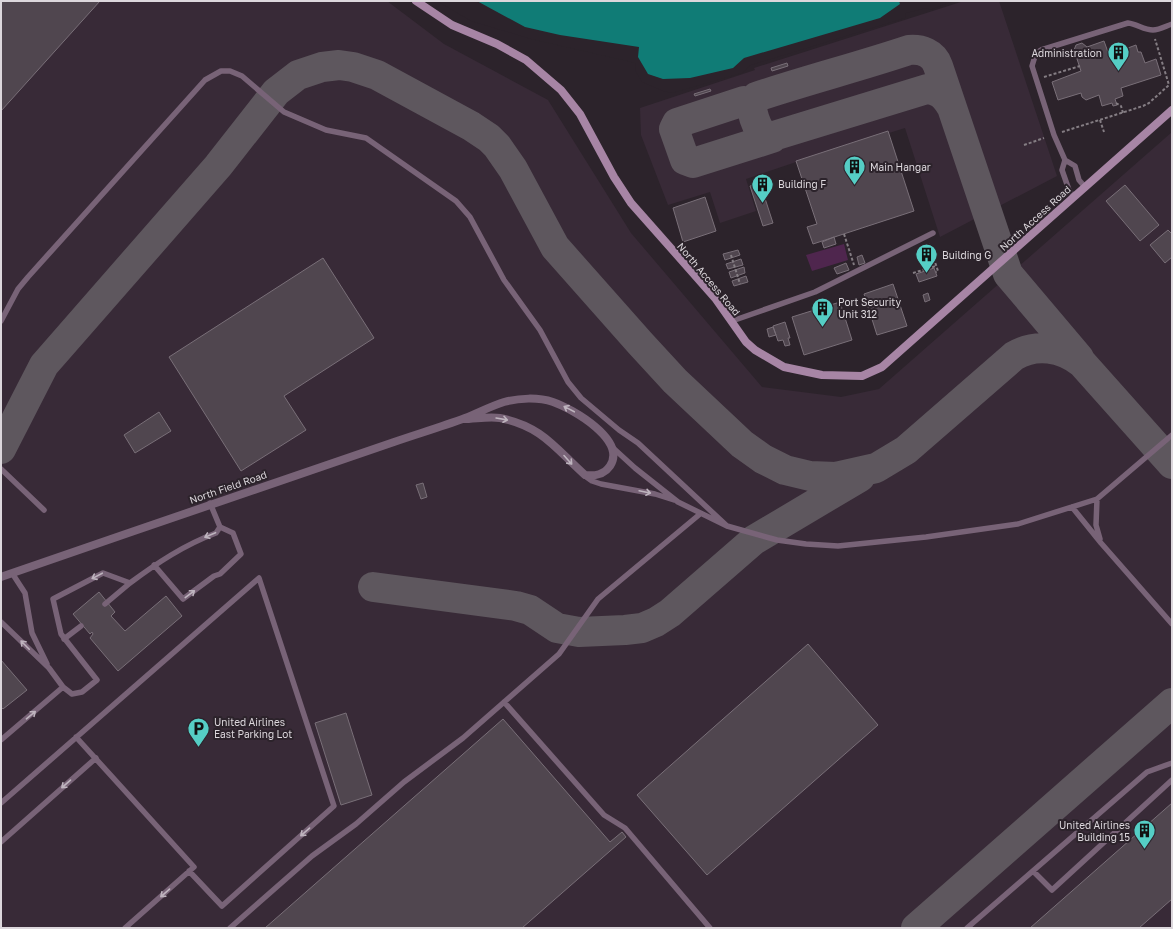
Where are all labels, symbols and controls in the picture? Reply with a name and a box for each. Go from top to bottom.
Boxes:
building icon: Administration [1105,40,1131,73]
place label: Administration [1031,47,1102,59]
building icon: Main Hangar [842,154,868,187]
place label: Main Hangar [870,161,931,173]
building icon: Building F [749,171,775,204]
place label: Building F [778,178,826,190]
street label: North Access Road [997,183,1073,253]
street label: North Access Road [675,240,743,318]
building icon: Building G [913,242,939,275]
place label: Building G [942,249,991,261]
building icon: Port Security Unit 312 [809,295,835,328]
place label: Port Security Unit 312 [838,296,902,320]
one-way arrow [563,405,575,412]
one-way arrow [495,415,508,423]
one-way arrow [564,454,573,465]
street label: North Field Road [188,468,268,506]
one-way arrow [638,488,651,496]
one-way arrow [204,532,216,540]
one-way arrow [91,573,103,581]
one-way arrow [184,590,195,598]
one-way arrow [20,640,30,650]
one-way arrow [25,710,36,719]
parking icon: United Airlines East Parking Lot [186,715,212,748]
place label: United Airlines East Parking Lot [214,716,292,740]
one-way arrow [61,780,72,789]
building icon: United Airlines Building 15 [1132,818,1158,851]
place label: United Airlines Building 15 [1059,819,1130,843]
one-way arrow [300,827,310,836]
one-way arrow [160,888,171,897]

